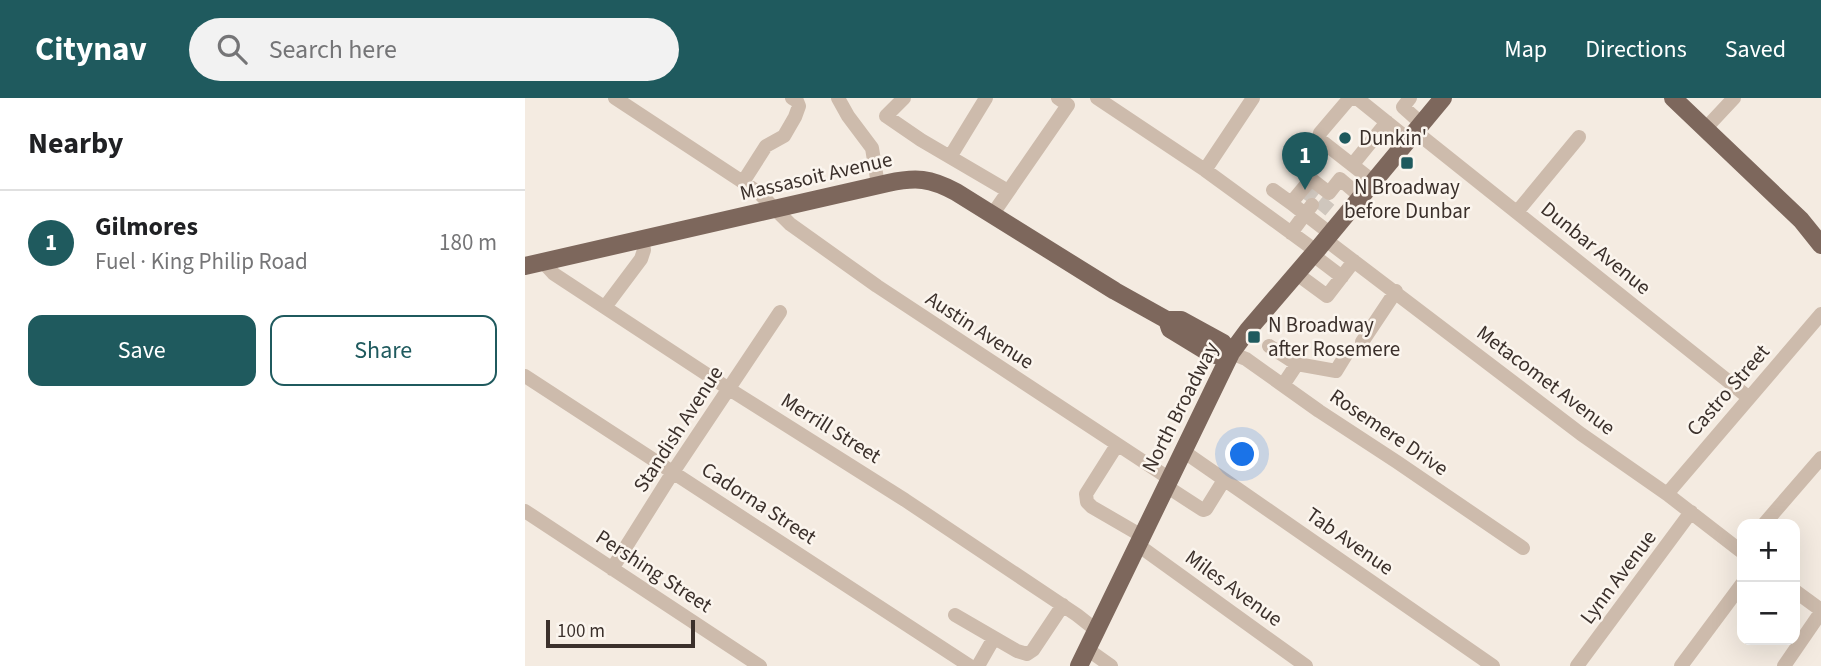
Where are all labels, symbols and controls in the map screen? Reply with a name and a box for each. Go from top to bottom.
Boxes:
search box [189,18,679,81]
text: Citynav [35,26,147,73]
icon: search [213,30,251,68]
text: Search here [269,31,397,68]
text: Map [1504,32,1547,67]
text: Directions [1585,32,1687,67]
text: Saved [1725,32,1786,67]
text: Nearby [28,122,123,165]
place label: Dunkin' [1359,123,1427,153]
marker: Dunkin' [1337,130,1353,146]
pin: 1 [1282,132,1328,190]
street label: Massasoit Avenue [737,144,895,208]
marker: N Broadway before Dunbar [1399,155,1415,171]
place label: N Broadway before Dunbar [1344,172,1471,226]
street label: Dunbar Avenue [1535,194,1657,302]
text: Gilmores [95,208,198,245]
text: 1 [45,226,57,259]
text: 180 m [439,226,497,259]
text: Fuel · King Philip Road [95,245,308,278]
street label: Austin Avenue [920,284,1040,376]
place label: N Broadway after Rosemere [1268,310,1400,364]
button: Save [28,315,256,386]
button: Share [270,315,497,386]
street label: Metacomet Avenue [1470,318,1622,442]
marker: N Broadway after Rosemere [1246,329,1262,345]
street label: North Broadway [1134,336,1226,478]
street label: Castro Street [1680,337,1776,443]
street label: Standish Avenue [626,360,730,498]
street label: Rosemere Drive [1324,381,1454,483]
street label: Merrill Street [775,385,887,471]
your location [1225,437,1259,471]
street label: Cadorna Street [696,455,822,551]
street label: Tab Avenue [1300,500,1400,582]
map controls [1737,519,1800,645]
button: + [1737,519,1800,582]
street label: Pershing Street [590,522,718,620]
street label: Lynn Avenue [1573,524,1663,630]
street label: Miles Avenue [1179,542,1289,634]
button: − [1737,582,1800,645]
scale bar [546,617,695,649]
text: 100 m [557,618,605,645]

